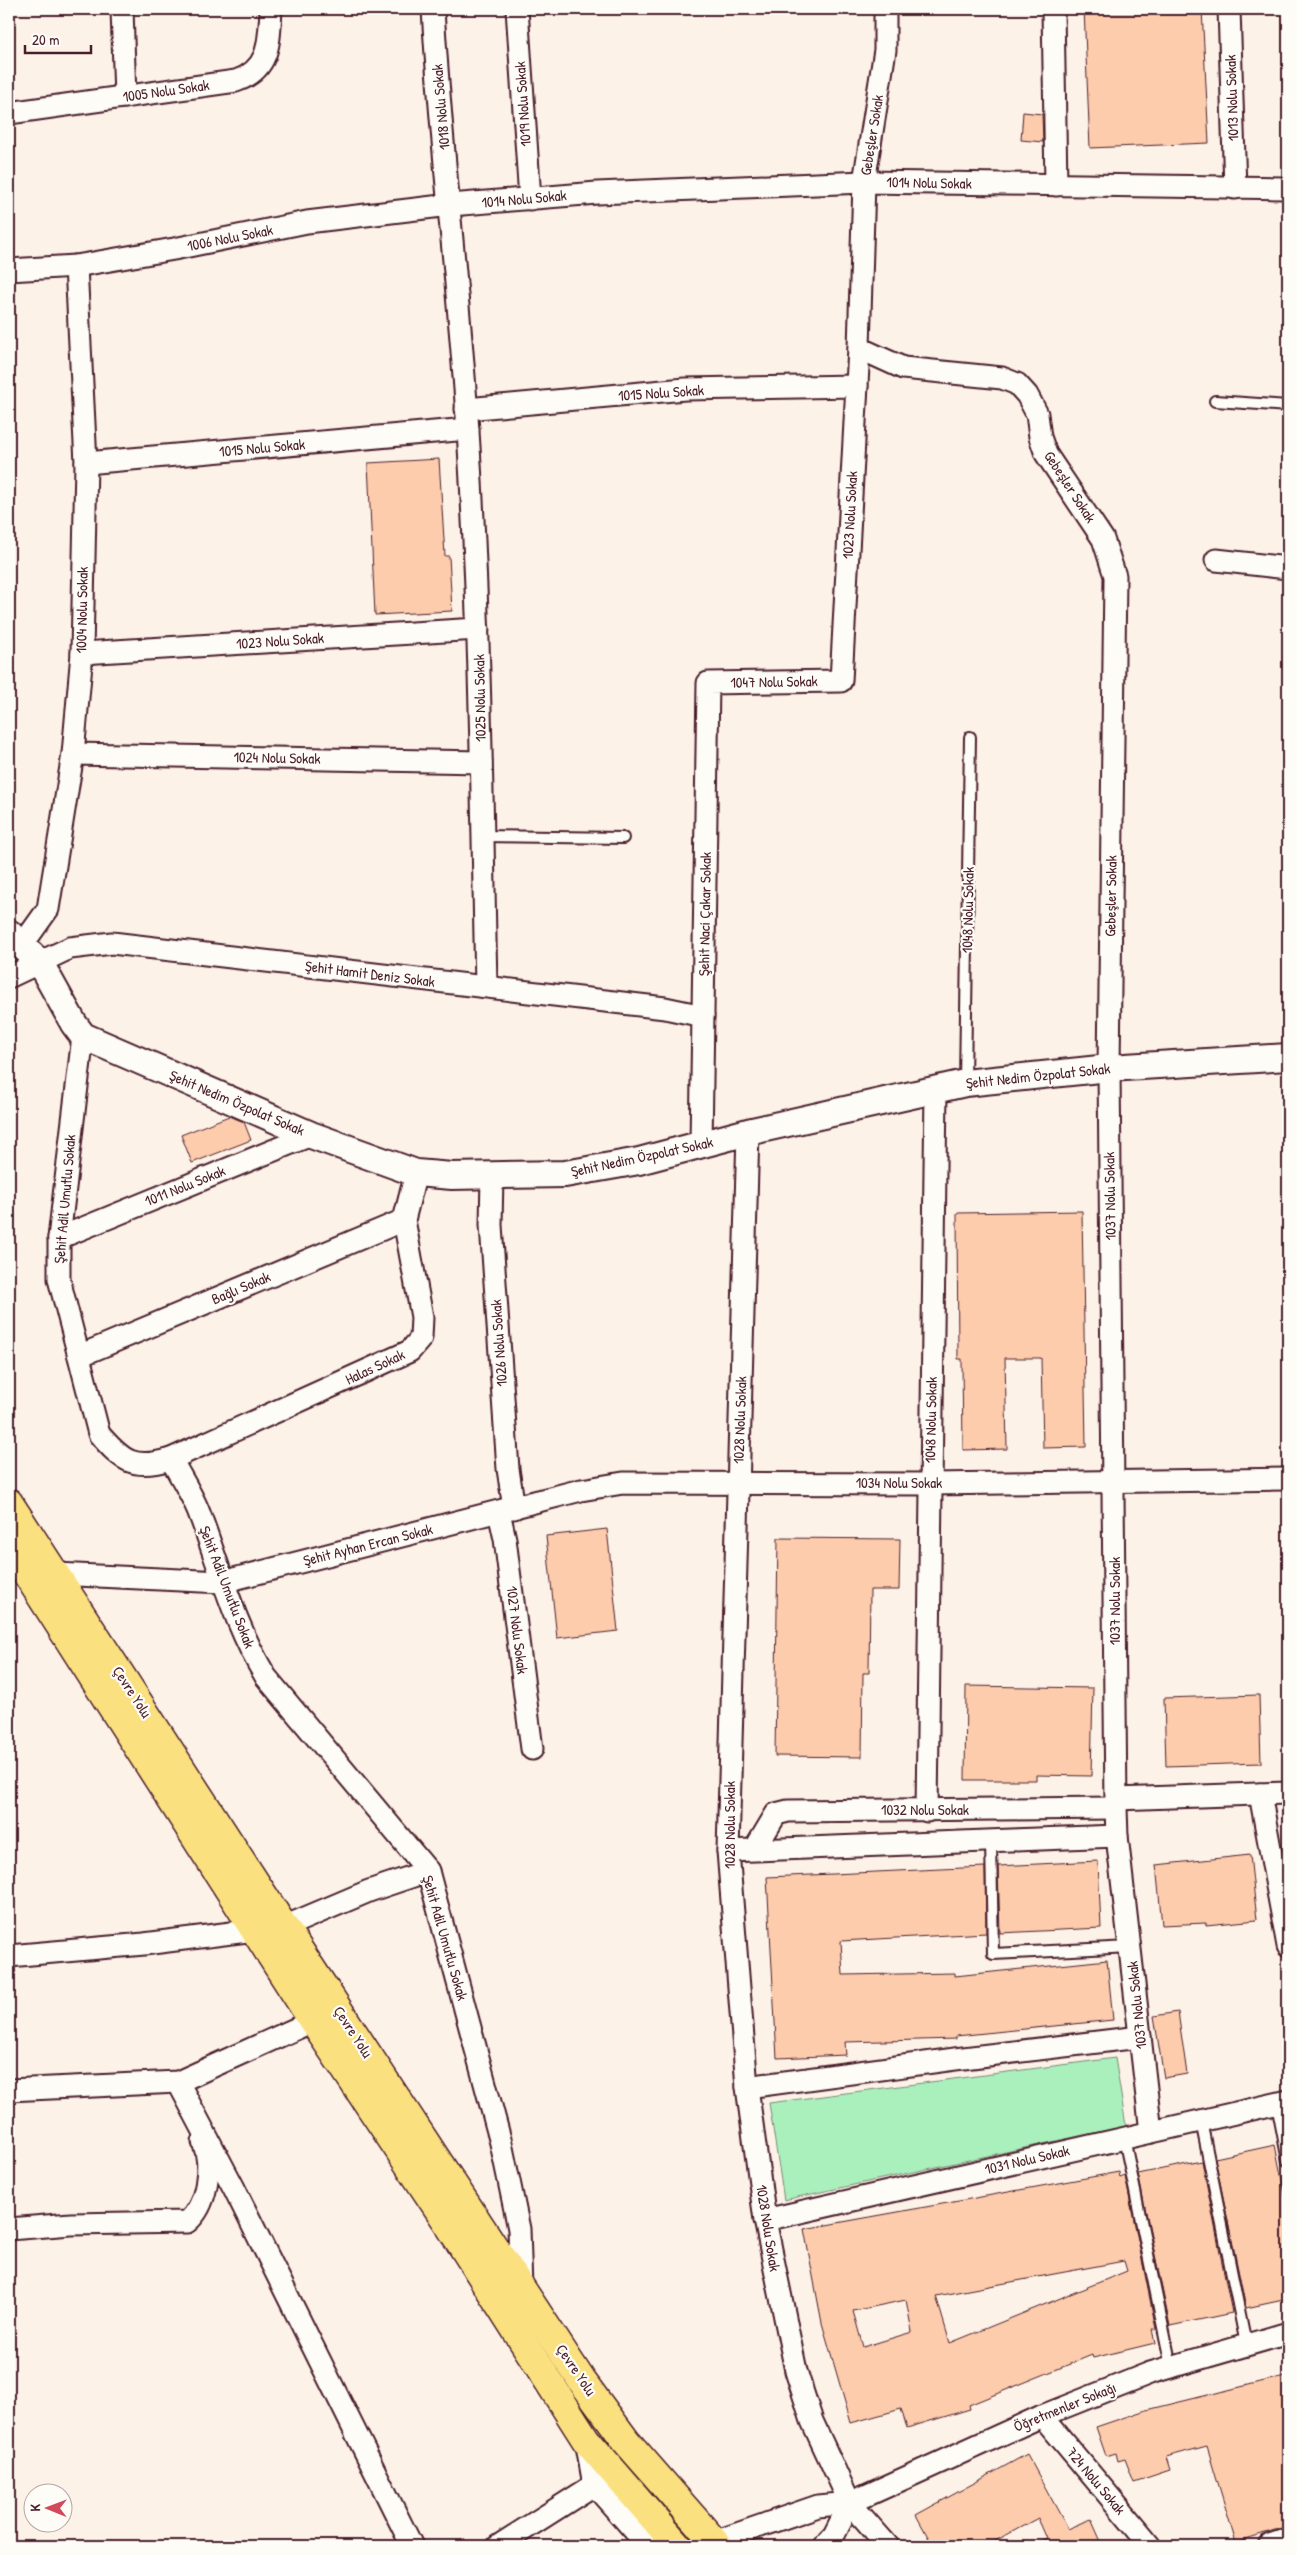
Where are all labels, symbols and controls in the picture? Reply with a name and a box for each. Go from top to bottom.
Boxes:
scale bar [25,22,91,54]
text: 20 m [32,29,59,50]
street label: 1013 Nolu Sokak [1219,54,1244,142]
street label: 1019 Nolu Sokak [509,61,536,147]
street label: 1018 Nolu Sokak [426,63,455,151]
street label: 1005 Nolu Sokak [121,74,211,107]
street label: Gebeşler Sokak [855,93,888,177]
street label: 1014 Nolu Sokak [886,171,972,194]
street label: 1014 Nolu Sokak [480,184,567,213]
street label: 1006 Nolu Sokak [185,219,275,256]
street label: 1015 Nolu Sokak [617,379,705,406]
street label: 1015 Nolu Sokak [218,433,306,462]
street label: Gebeşler Sokak [1039,447,1101,527]
street label: 1023 Nolu Sokak [837,470,862,560]
street label: 1004 Nolu Sokak [70,566,93,654]
street label: 1023 Nolu Sokak [235,627,325,654]
street label: 1025 Nolu Sokak [468,654,491,742]
street label: 1047 Nolu Sokak [730,670,818,693]
street label: 1024 Nolu Sokak [233,746,321,769]
street label: Şehit Naci Çakar Sokak [693,852,716,976]
street label: Gebeşler Sokak [1099,855,1122,937]
street label: 1048 Nolu Sokak [956,867,979,953]
street label: Şehit Hamit Deniz Sokak [304,955,436,992]
street label: Şehit Nedim Özpolat Sokak [965,1057,1111,1094]
street label: Şehit Nedim Özpolat Sokak [166,1065,308,1141]
street label: Şehit Nedim Özpolat Sokak [569,1131,715,1182]
street label: Şehit Adil Umutlu Sokak [48,1134,81,1264]
street label: 1037 Nolu Sokak [1098,1152,1121,1240]
street label: 1011 Nolu Sokak [141,1160,228,1211]
street label: Bağlı Sokak [208,1266,274,1309]
street label: 1026 Nolu Sokak [485,1299,512,1387]
street label: Halas Sokak [342,1344,408,1389]
street label: 1028 Nolu Sokak [727,1376,752,1464]
street label: 1048 Nolu Sokak [919,1377,942,1463]
street label: 1034 Nolu Sokak [856,1472,942,1493]
street label: Şehit Ayhan Ercan Sokak [301,1518,435,1571]
street label: Şehit Adil Umutlu Sokak [194,1523,260,1651]
street label: 1037 Nolu Sokak [1104,1557,1125,1645]
street label: 1027 Nolu Sokak [502,1585,533,1675]
street label: Çevre Yolu [108,1662,157,1722]
street label: 1028 Nolu Sokak [719,1781,740,1869]
street label: 1032 Nolu Sokak [881,1799,969,1820]
street label: Şehit Adil Umutlu Sokak [418,1873,473,2003]
street label: 1037 Nolu Sokak [1121,1960,1152,2050]
street label: Çevre Yolu [329,2002,378,2062]
street label: 1031 Nolu Sokak [982,2140,1071,2179]
street label: 1028 Nolu Sokak [751,2183,786,2273]
street label: Çevre Yolu [551,2340,601,2400]
street label: Öğretmenler Sokağı [1010,2376,1119,2437]
street label: 724 Nolu Sokak [1062,2442,1131,2519]
north arrow [22,2482,72,2532]
text: K [25,2503,44,2512]

